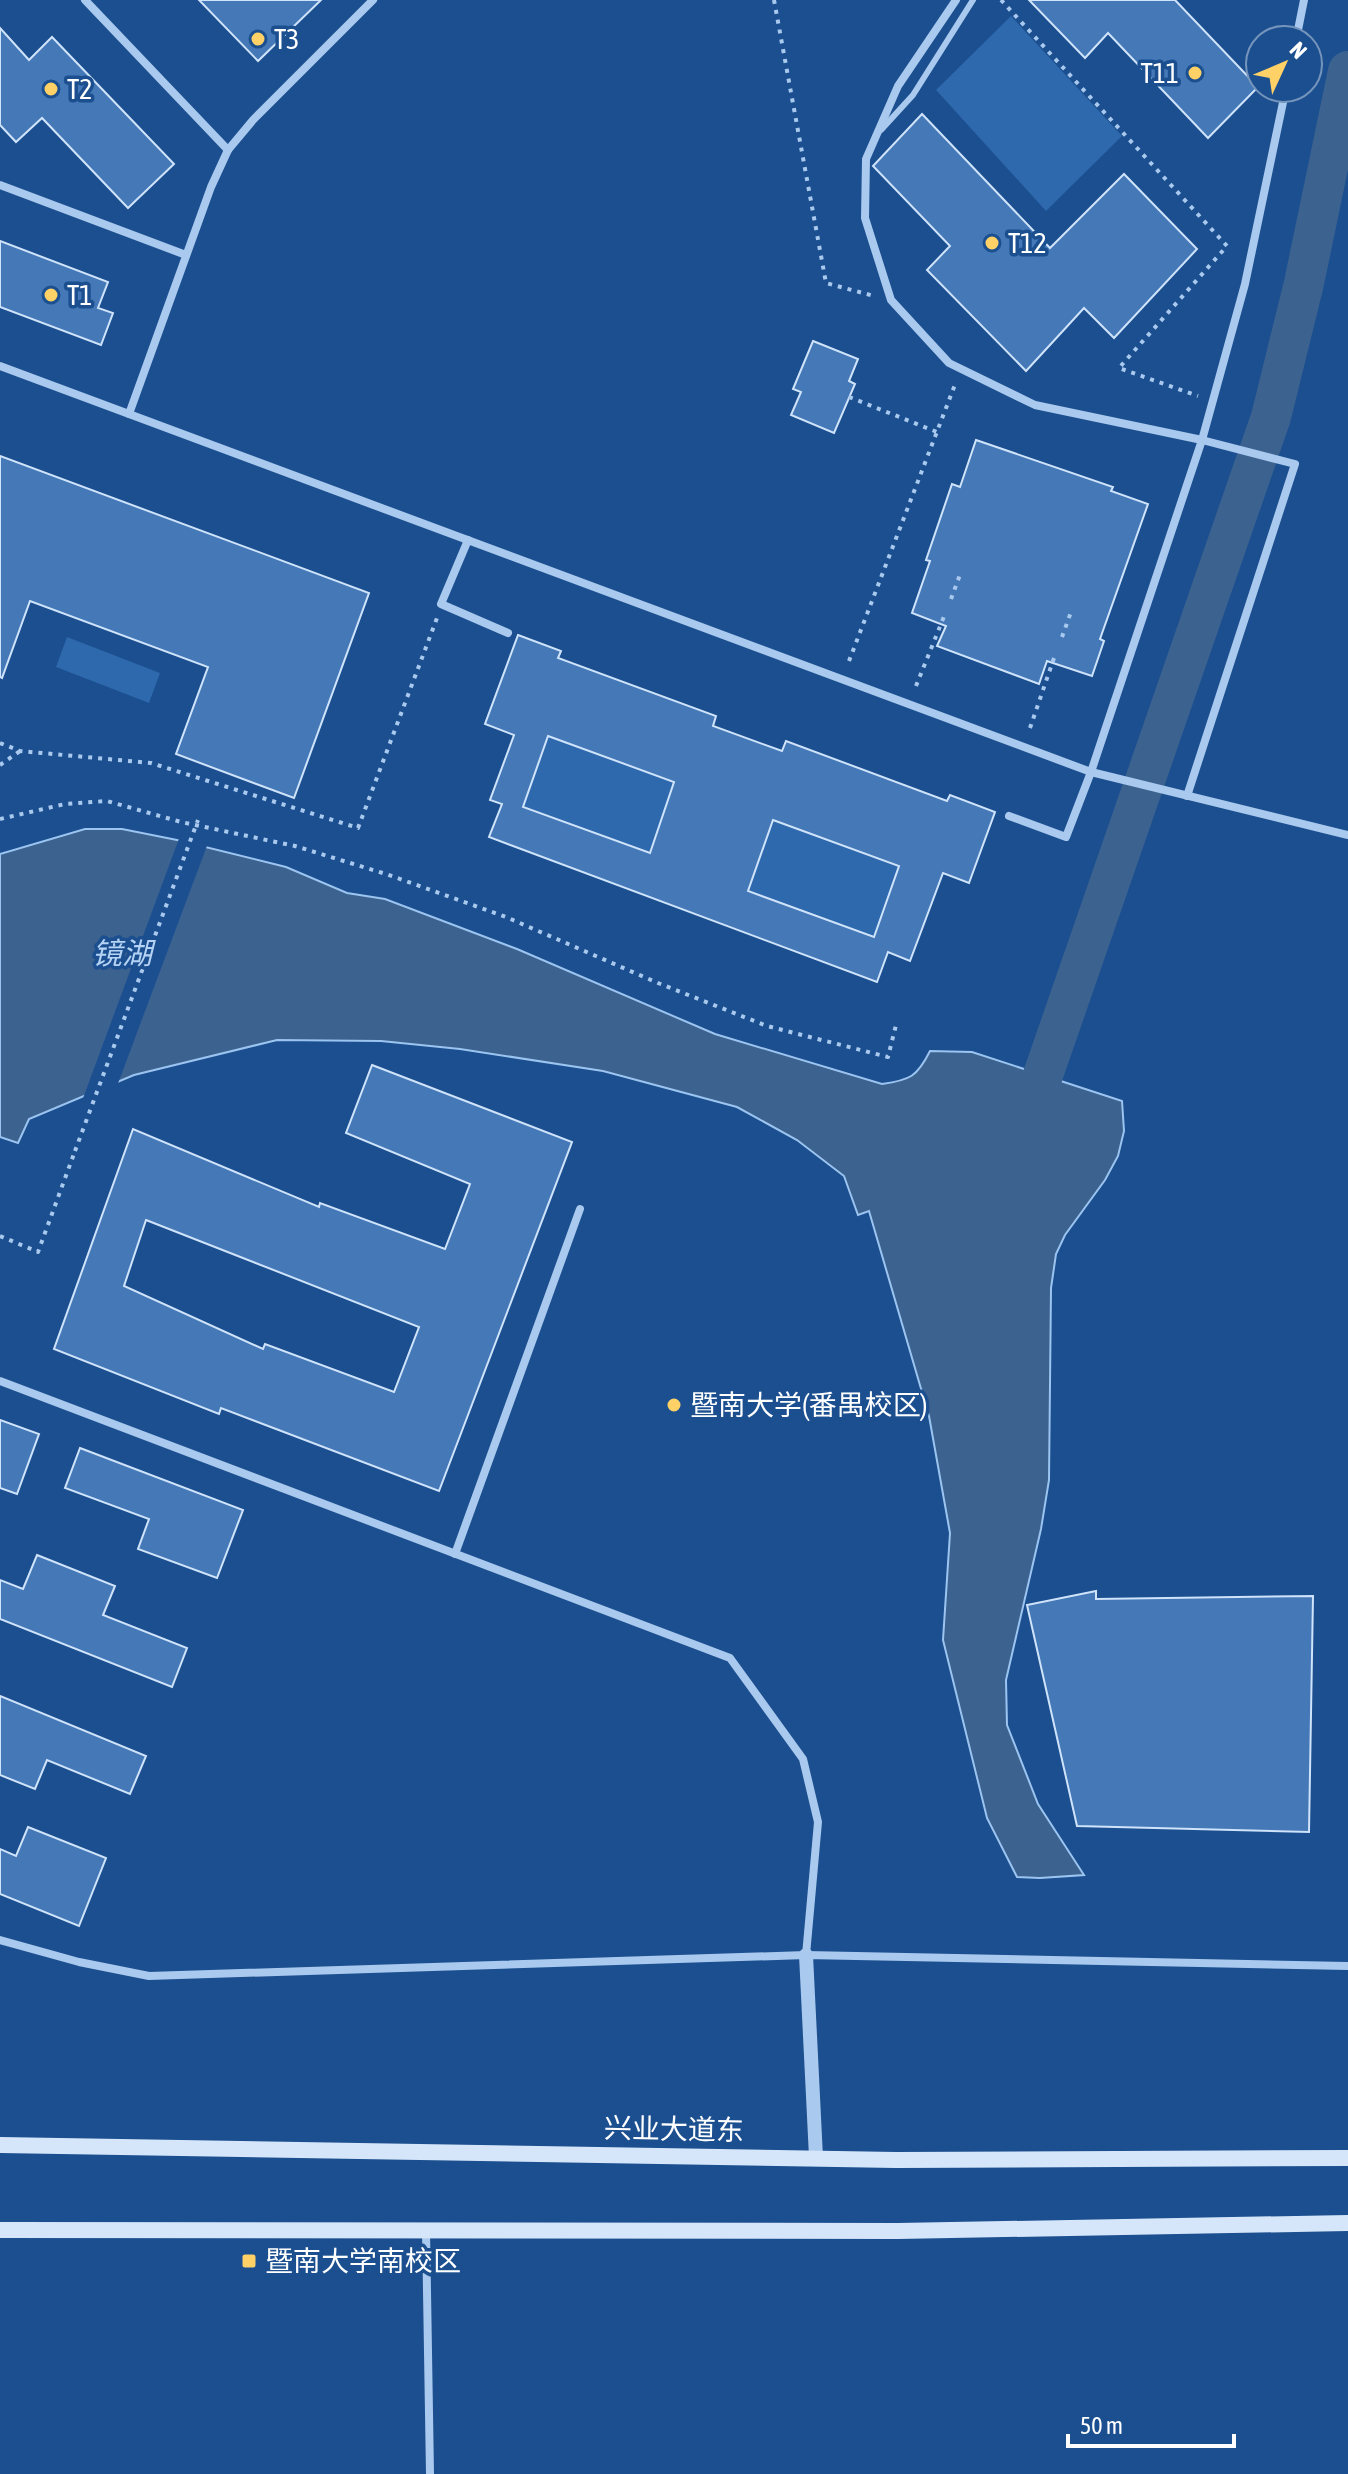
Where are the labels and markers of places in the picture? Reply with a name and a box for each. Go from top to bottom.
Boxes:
place label: T3 [274,23,299,55]
marker: T3 [249,30,267,48]
place label: T11 [1140,57,1179,89]
marker: T11 [1186,64,1204,82]
place label: T2 [67,73,92,105]
marker: T2 [42,80,60,98]
place label: T12 [1008,227,1047,259]
marker: T12 [983,234,1001,252]
place label: T1 [67,279,92,311]
marker: T1 [42,286,60,304]
place label: 暨南大学(番禺校区) [690,1389,927,1421]
marker: 暨南大学(番禺校区) [665,1396,683,1414]
place label: 暨南大学南校区 [265,2245,461,2277]
marker: 暨南大学南校区 [240,2252,258,2270]

